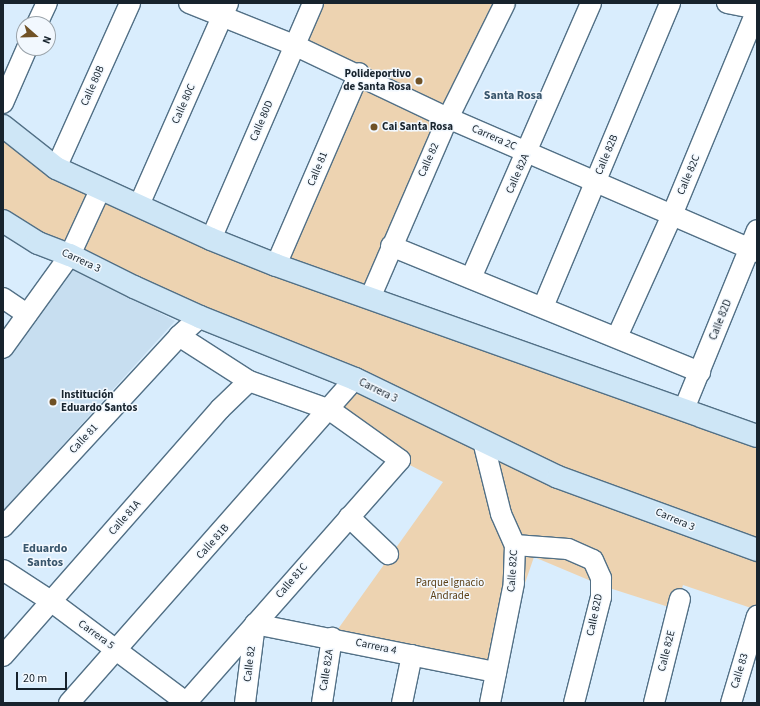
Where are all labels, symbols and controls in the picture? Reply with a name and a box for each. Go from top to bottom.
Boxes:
north arrow [16,16,56,56]
text: N [39,34,55,46]
street label: Calle 80B [78,64,108,108]
place label: Polideportivo de Santa Rosa [343,68,411,94]
marker: Polideportivo de Santa Rosa [414,76,424,86]
street label: Calle 80C [169,82,199,126]
district label: Santa Rosa [484,89,542,103]
street label: Calle 80D [248,99,276,143]
place label: Cai Santa Rosa [382,120,453,134]
marker: Cai Santa Rosa [369,122,379,132]
street label: Carrera 2C [469,122,519,154]
street label: Calle 82B [593,133,621,177]
street label: Calle 82 [416,141,442,179]
street label: Calle 81 [305,150,331,188]
street label: Calle 82A [503,152,533,196]
street label: Calle 82C [675,153,703,197]
street label: Carrera 3 [59,246,103,276]
street label: Calle 82D [707,298,735,342]
street label: Carrera 3 [356,376,400,406]
place label: Institución Eduardo Santos [61,389,137,415]
marker: Institución Eduardo Santos [48,397,58,407]
street label: Calle 81 [67,421,101,457]
street label: Calle 81A [106,498,144,538]
street label: Carrera 3 [653,506,697,534]
street label: Calle 81B [194,522,232,562]
district label: Eduardo Santos [23,542,67,570]
street label: Calle 82C [505,549,521,593]
street label: Calle 81C [273,561,311,601]
park label: Parque Ignacio Andrade [416,577,484,603]
street label: Calle 82D [584,593,606,637]
street label: Carrera 5 [75,617,117,653]
street label: Calle 82E [656,629,678,673]
street label: Carrera 4 [354,636,398,658]
street label: Calle 82 [241,645,259,683]
street label: Calle 82A [317,648,337,692]
street label: Calle 83 [728,652,752,690]
scale bar [18,664,69,690]
text: 20 m [23,670,47,687]

